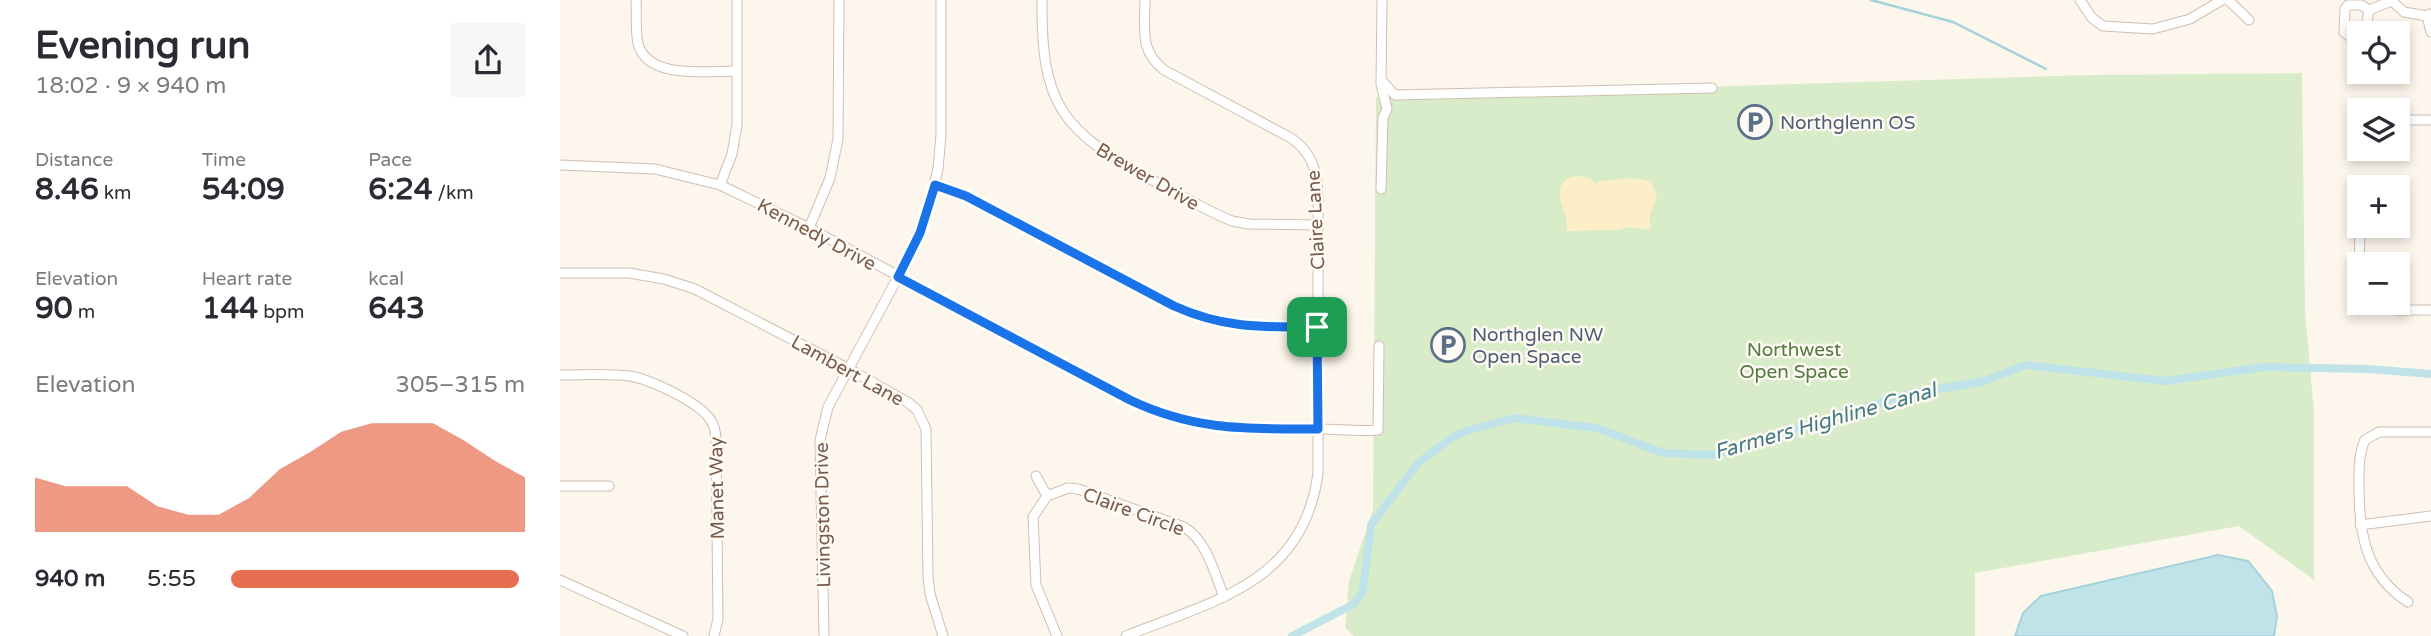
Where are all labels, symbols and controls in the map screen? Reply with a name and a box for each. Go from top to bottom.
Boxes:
map controls [2347,21,2410,315]
button: locate [2347,21,2410,84]
text: Evening run [35,23,250,69]
button: share [451,23,525,97]
text: 18:02 · 9 × 940 m [35,72,226,100]
button: layers [2347,98,2410,161]
parking icon: Northglenn OS [1736,103,1774,141]
place label: Northglenn OS [1780,112,1915,134]
street label: Brewer Drive [1092,138,1203,215]
text: Distance [35,149,113,171]
text: Time [202,149,246,171]
text: Pace [368,149,412,171]
street label: Claire Lane [1302,169,1330,270]
text: 8.46 [35,171,99,208]
text: 54:09 [202,171,285,208]
text: 6:24 [368,171,433,208]
button: + [2347,175,2410,238]
text: km [99,182,131,204]
text: /km [433,182,474,204]
street label: Kennedy Drive [753,194,880,275]
button: − [2347,252,2410,315]
text: Elevation [35,268,118,290]
text: Heart rate [202,268,292,290]
text: kcal [368,268,404,290]
text: 90 [35,290,73,327]
text: 144 [202,290,258,327]
text: 643 [368,290,425,327]
pin [1287,297,1347,357]
text: m [73,301,95,323]
text: bpm [258,301,305,323]
icon: arrive [1298,308,1336,346]
place label: Northglen NW Open Space [1472,324,1603,368]
parking icon: Northglen NW Open Space [1429,326,1467,364]
street label: Lambert Lane [787,331,908,411]
park label: Northwest Open Space [1739,339,1849,383]
text: Elevation [35,371,136,399]
text: 305–315 m [396,371,525,399]
water label: Farmers Highline Canal [1711,377,1942,465]
street label: Manet Way [705,436,729,540]
street label: Livingston Drive [811,442,835,588]
street label: Claire Circle [1080,483,1187,541]
text: 940 m [35,565,105,593]
text: 5:55 [147,565,196,593]

